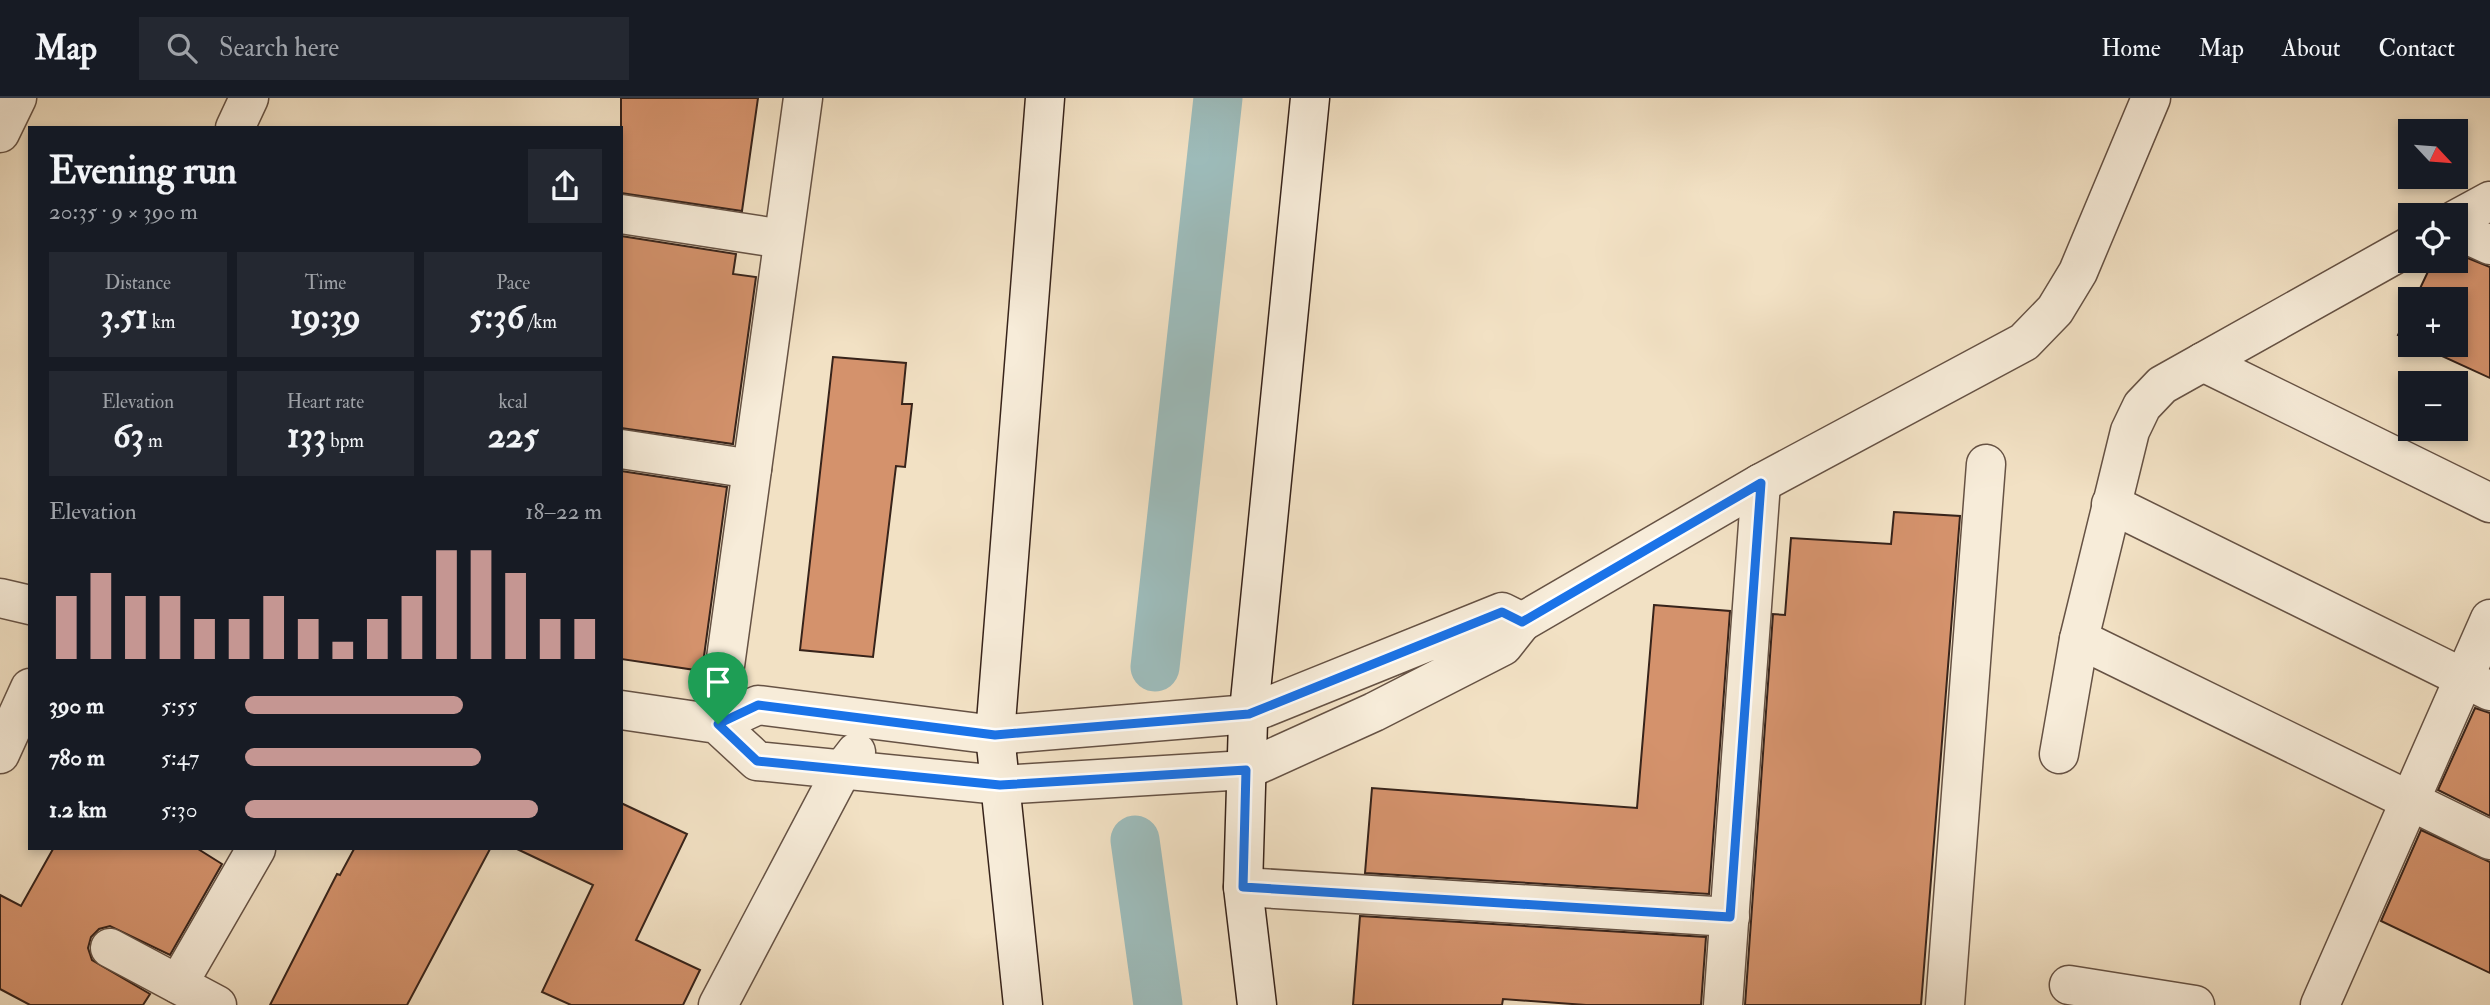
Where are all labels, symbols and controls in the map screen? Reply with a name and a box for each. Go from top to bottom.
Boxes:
search box [139,17,629,80]
text: Map [35,28,97,69]
icon: search [163,29,201,67]
text: Search here [219,32,339,64]
text: Home [2101,33,2161,64]
text: Map [2199,33,2244,64]
text: About [2282,33,2341,64]
text: Contact [2379,33,2455,64]
north arrow [2398,119,2468,189]
map controls [2398,119,2468,441]
text: Evening run [49,147,237,195]
button: share [528,149,602,223]
text: 20:35 · 9 × 390 m [49,197,198,226]
button: locate [2398,203,2468,273]
text: Distance [105,271,171,295]
text: Time [305,271,346,295]
text: Pace [496,271,530,295]
button: + [2398,287,2468,357]
text: 3.51 [100,295,148,339]
text: 19:39 [290,295,361,339]
text: 5:36 [469,295,524,339]
text: km [148,310,175,334]
text: /km [524,310,557,334]
button: − [2398,371,2468,441]
text: Elevation [102,390,174,414]
text: Heart rate [287,390,364,414]
text: kcal [499,390,528,414]
text: 63 [113,414,144,458]
text: 133 [287,414,326,458]
text: 225 [488,414,539,458]
text: m [144,429,163,453]
text: bpm [326,429,364,453]
text: Elevation [49,497,137,526]
text: 18–22 m [525,497,602,526]
pin [688,652,748,724]
icon: arrive [699,663,737,701]
text: 390 m [49,691,104,720]
text: 5:55 [161,691,197,720]
text: 780 m [49,743,105,772]
text: 5:47 [161,743,199,772]
text: 1.2 km [49,795,107,824]
text: 5:30 [161,795,197,824]

